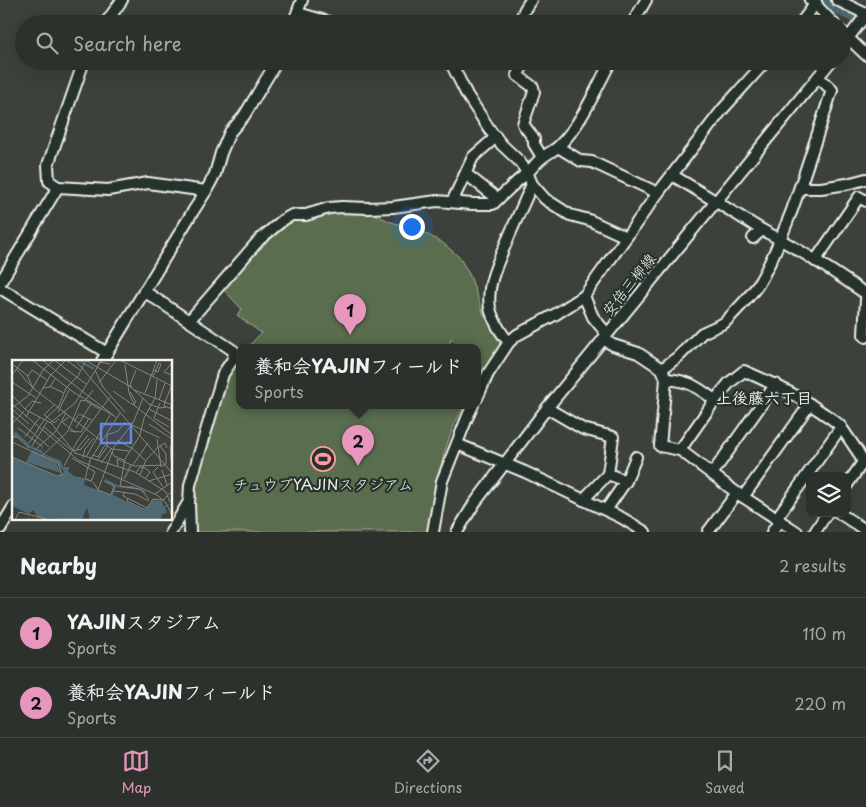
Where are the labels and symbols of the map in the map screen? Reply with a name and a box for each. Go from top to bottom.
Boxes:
your location [399,214,425,240]
street label: 安倍三柳線 [595,248,661,320]
pin: 1 [334,294,366,335]
inset map [12,360,172,520]
district label: 上後藤六丁目 [716,385,812,409]
pin: 2 [342,425,374,466]
sports icon: チュウブYAJINスタジアム [310,446,336,472]
place label: チュウブYAJINスタジアム [233,472,413,495]

